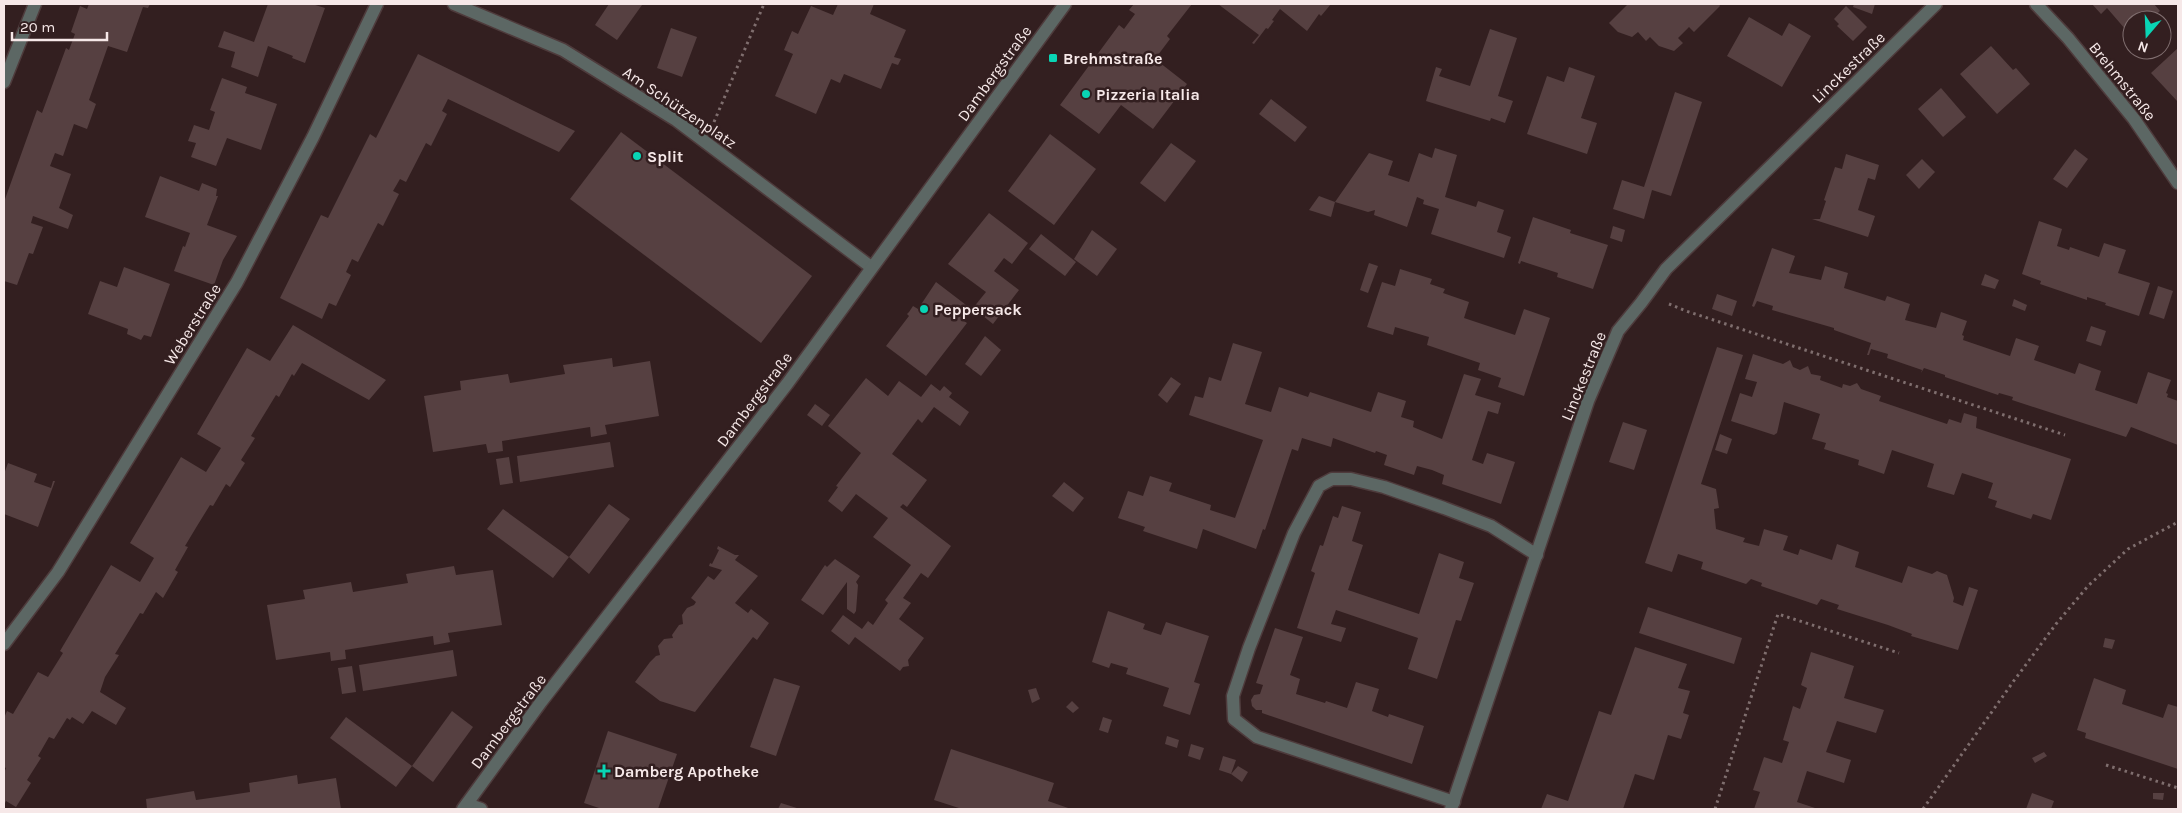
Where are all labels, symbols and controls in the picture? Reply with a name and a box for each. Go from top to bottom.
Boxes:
scale bar [12,10,108,42]
north arrow [2122,10,2172,60]
text: 20 m [20,18,55,36]
street label: Dambergstraße [953,22,1035,125]
street label: Linckestraße [1808,28,1889,107]
text: N [2135,37,2150,56]
street label: Brehmstraße [2085,38,2160,124]
place label: Brehmstraße [1063,49,1163,68]
marker: Brehmstraße [1047,52,1059,64]
street label: Am Schützenplatz [619,62,740,152]
place label: Pizzeria Italia [1096,85,1200,104]
marker: Pizzeria Italia [1080,88,1092,100]
place label: Split [647,147,683,166]
marker: Split [631,150,643,162]
street label: Weberstraße [160,280,225,369]
place label: Peppersack [934,300,1022,319]
marker: Peppersack [918,303,930,315]
street label: Linckestraße [1557,329,1610,424]
street label: Dambergstraße [713,348,796,450]
street label: Dambergstraße [467,670,550,772]
place label: Damberg Apotheke [614,762,759,781]
marker: Damberg Apotheke [598,765,610,777]

